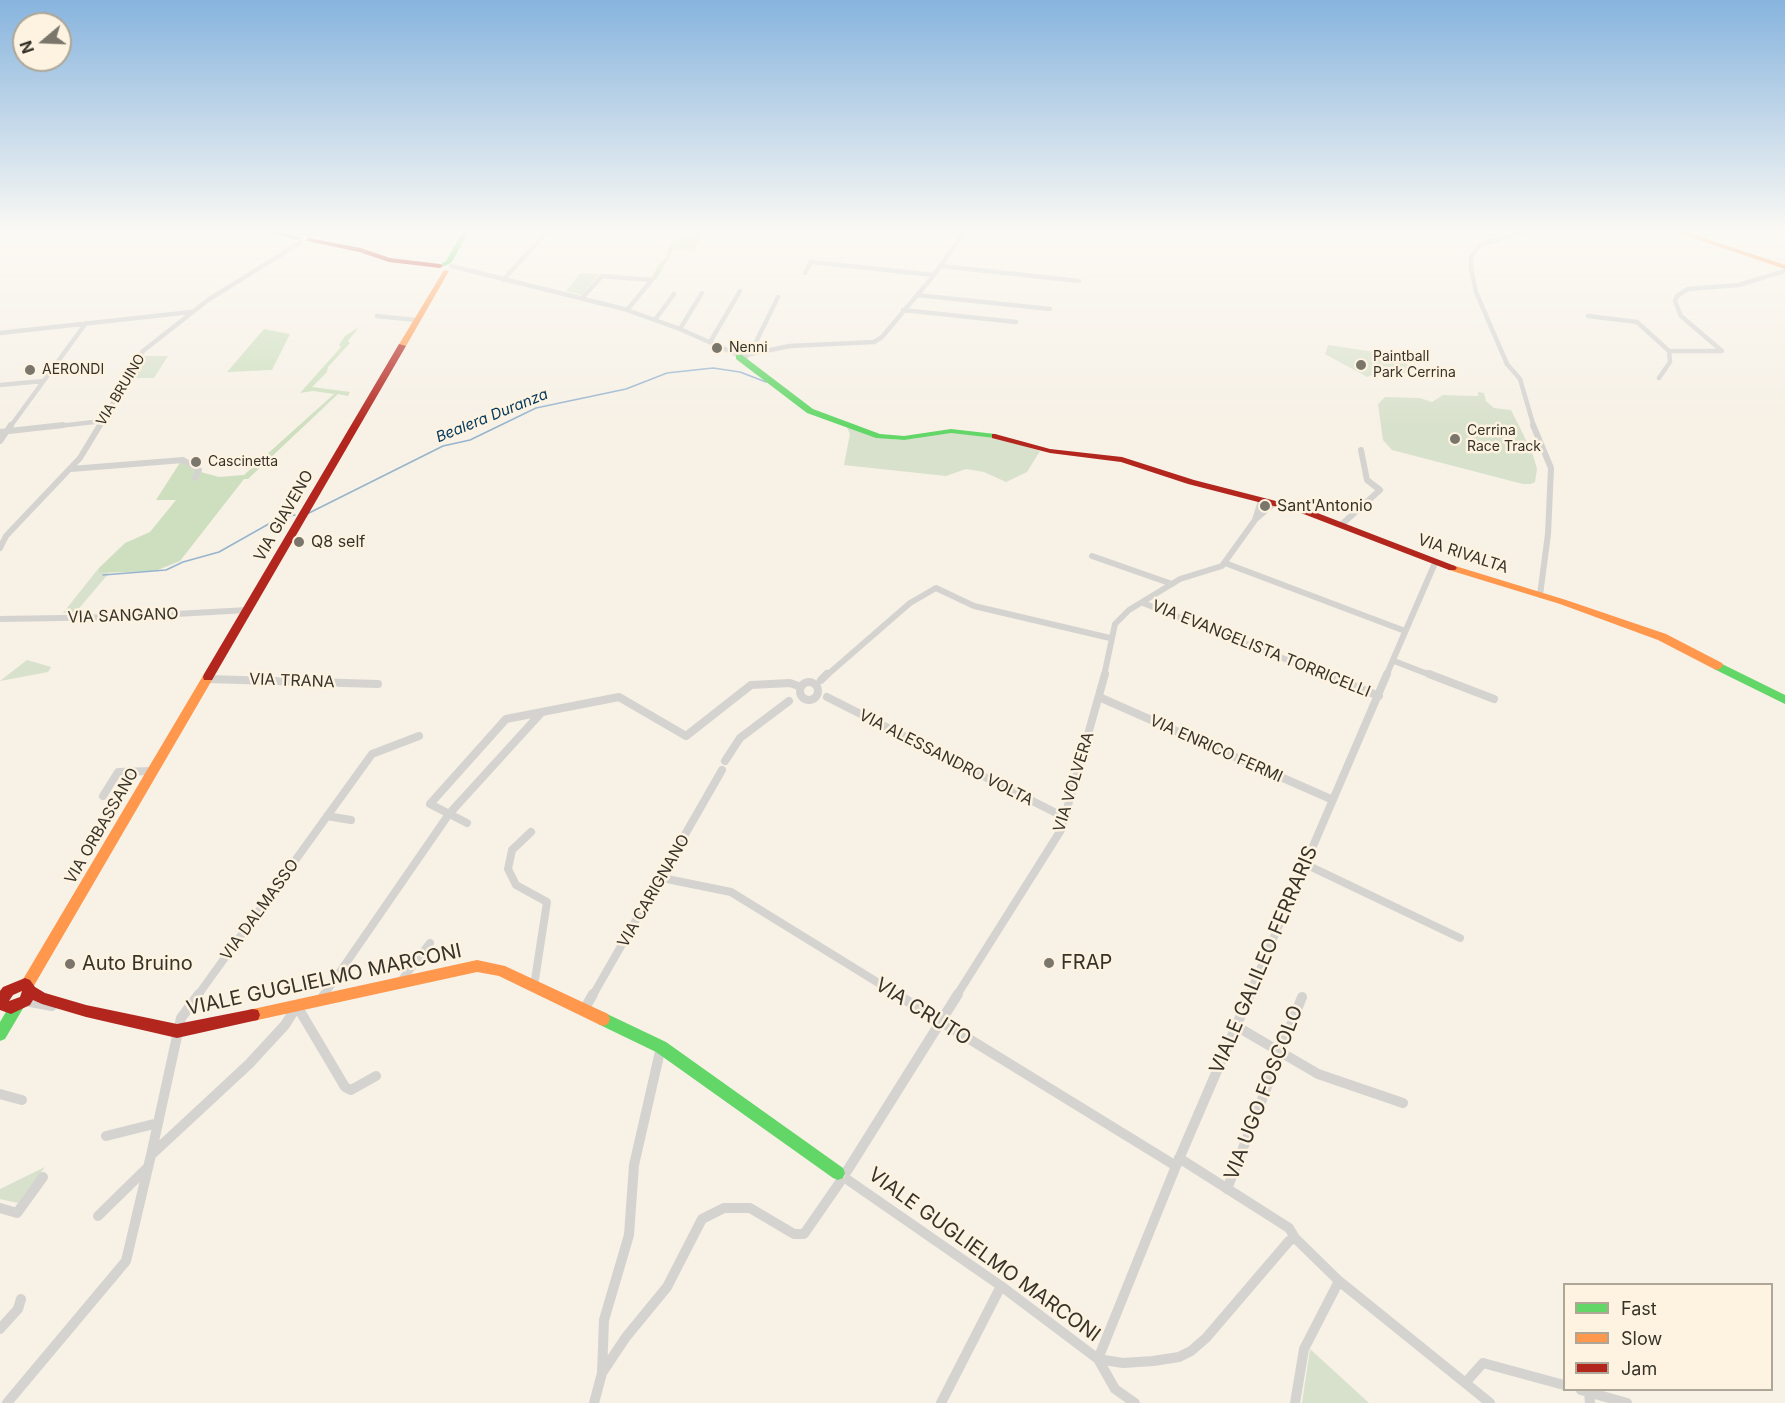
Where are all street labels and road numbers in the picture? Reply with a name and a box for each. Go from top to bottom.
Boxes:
street label: VIA BRUINO [93,351,149,429]
street label: VIA GIAVENO [250,467,318,565]
street label: VIA RIVALTA [1415,530,1511,578]
street label: VIA EVANGELISTA TORRICELLI [1149,596,1373,702]
street label: VIA SANGANO [67,604,179,628]
street label: VIA TRANA [249,670,335,692]
street label: VIA ALESSANDRO VOLTA [856,706,1036,810]
street label: VIA ENRICO FERMI [1146,711,1286,787]
street label: VIA VOLVERA [1050,730,1098,834]
street label: VIA ORBASSANO [61,765,143,887]
street label: VIA CARIGNANO [614,831,694,951]
street label: VIALE GALILEO FERRARIS [1205,842,1323,1078]
street label: VIA DALMASSO [217,856,303,964]
street label: VIALE GUGLIELMO MARCONI [184,939,464,1021]
street label: VIA CRUTO [871,973,975,1051]
street label: VIA UGO FOSCOLO [1220,1002,1308,1184]
street label: VIALE GUGLIELMO MARCONI [863,1163,1105,1347]

